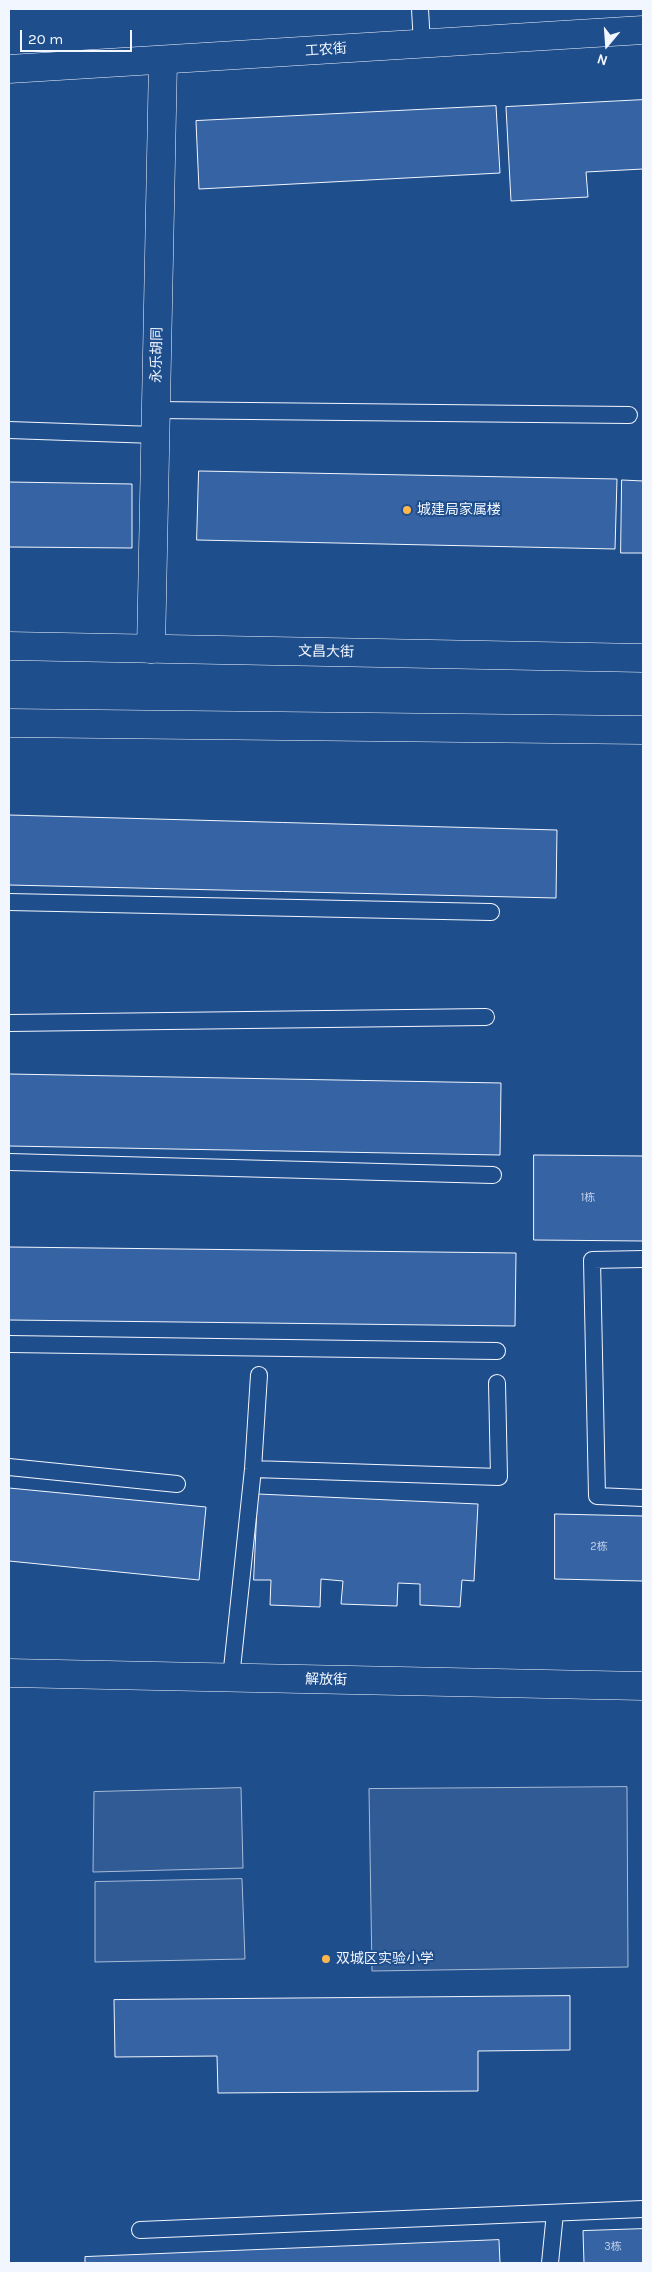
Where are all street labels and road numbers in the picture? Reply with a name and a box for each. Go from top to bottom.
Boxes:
street label: 工农街 [304,40,348,60]
street label: 永乐胡同 [148,327,166,383]
street label: 文昌大街 [298,643,354,661]
street label: 解放街 [305,1671,347,1689]

